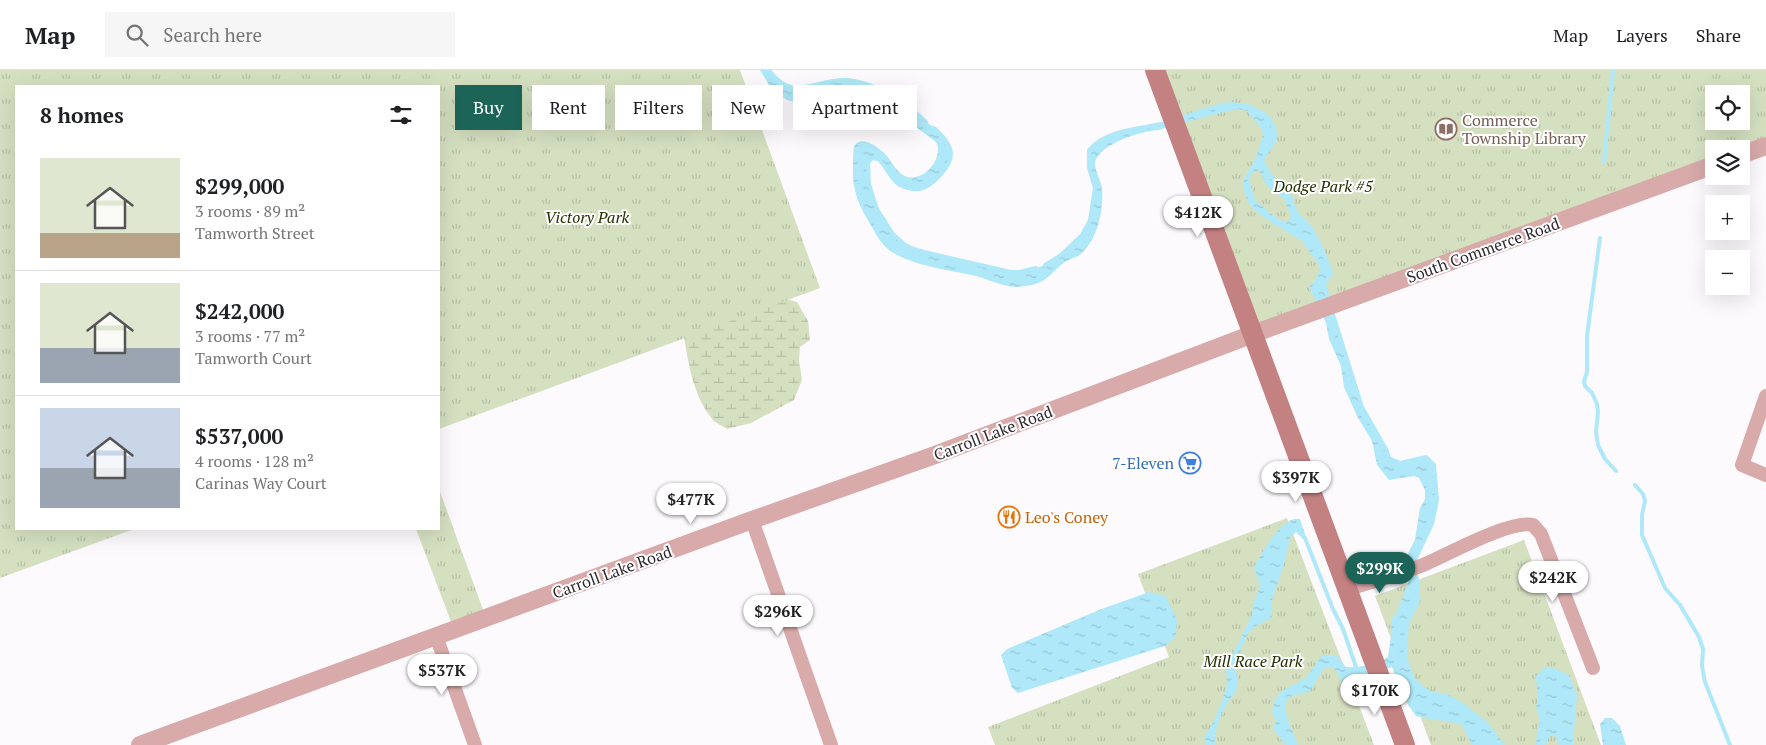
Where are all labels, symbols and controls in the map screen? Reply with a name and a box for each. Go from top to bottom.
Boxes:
search box [105,12,455,57]
text: Map [25,19,75,51]
icon: search [123,21,151,49]
text: Search here [163,22,262,47]
text: Map [1553,23,1588,47]
text: Layers [1616,23,1668,47]
text: Share [1696,23,1741,47]
chip: Buy [455,85,522,130]
chip: Rent [532,85,605,130]
chip: Filters [615,85,702,130]
chip: New [712,85,783,130]
chip: Apartment [793,85,917,130]
map controls [1705,85,1750,295]
button: locate [1705,85,1750,130]
text: 8 homes [40,101,124,129]
icon: filters [387,101,415,129]
place label: Commerce Township Library [1462,109,1587,149]
library icon: Commerce Township Library [1434,117,1458,141]
button: layers [1705,140,1750,185]
text: $299,000 [195,172,284,200]
park label: Dodge Park #5 [1272,175,1374,197]
icon: home [80,178,140,238]
button: + [1705,195,1750,240]
pin: $412K [1163,196,1233,238]
text: 3 rooms · 89 m² [195,200,305,222]
text: $412K [1174,201,1222,223]
park label: Victory Park [545,206,630,228]
street label: South Commerce Road [1403,212,1563,288]
text: Tamworth Street [195,222,315,244]
button: − [1705,250,1750,295]
text: $242,000 [195,297,284,325]
icon: home [80,303,140,363]
text: 3 rooms · 77 m² [195,325,305,347]
text: Tamworth Court [195,347,312,369]
street label: Carroll Lake Road [930,400,1056,466]
text: $537,000 [195,422,283,450]
icon: home [80,428,140,488]
text: 4 rooms · 128 m² [195,450,314,472]
supermarket icon: 7-Eleven [1178,451,1202,475]
place label: 7-Eleven [1112,452,1174,474]
pin: $397K [1261,460,1331,503]
text: $397K [1272,466,1320,488]
text: Carinas Way Court [195,472,327,494]
pin: $477K [656,482,726,525]
text: $477K [667,488,715,510]
restaurant icon: Leo's Coney [997,505,1021,529]
place label: Leo's Coney [1025,506,1109,528]
street label: Carroll Lake Road [549,540,675,604]
pin: $299K [1345,552,1415,594]
text: $299K [1356,557,1404,579]
pin: $242K [1518,560,1588,603]
text: $242K [1529,566,1577,588]
pin: $296K [743,594,813,637]
text: $296K [754,600,802,622]
park label: Mill Race Park [1203,650,1303,672]
pin: $537K [407,654,477,696]
text: $537K [418,659,466,681]
pin: $170K [1340,674,1410,716]
text: $170K [1351,679,1399,701]

